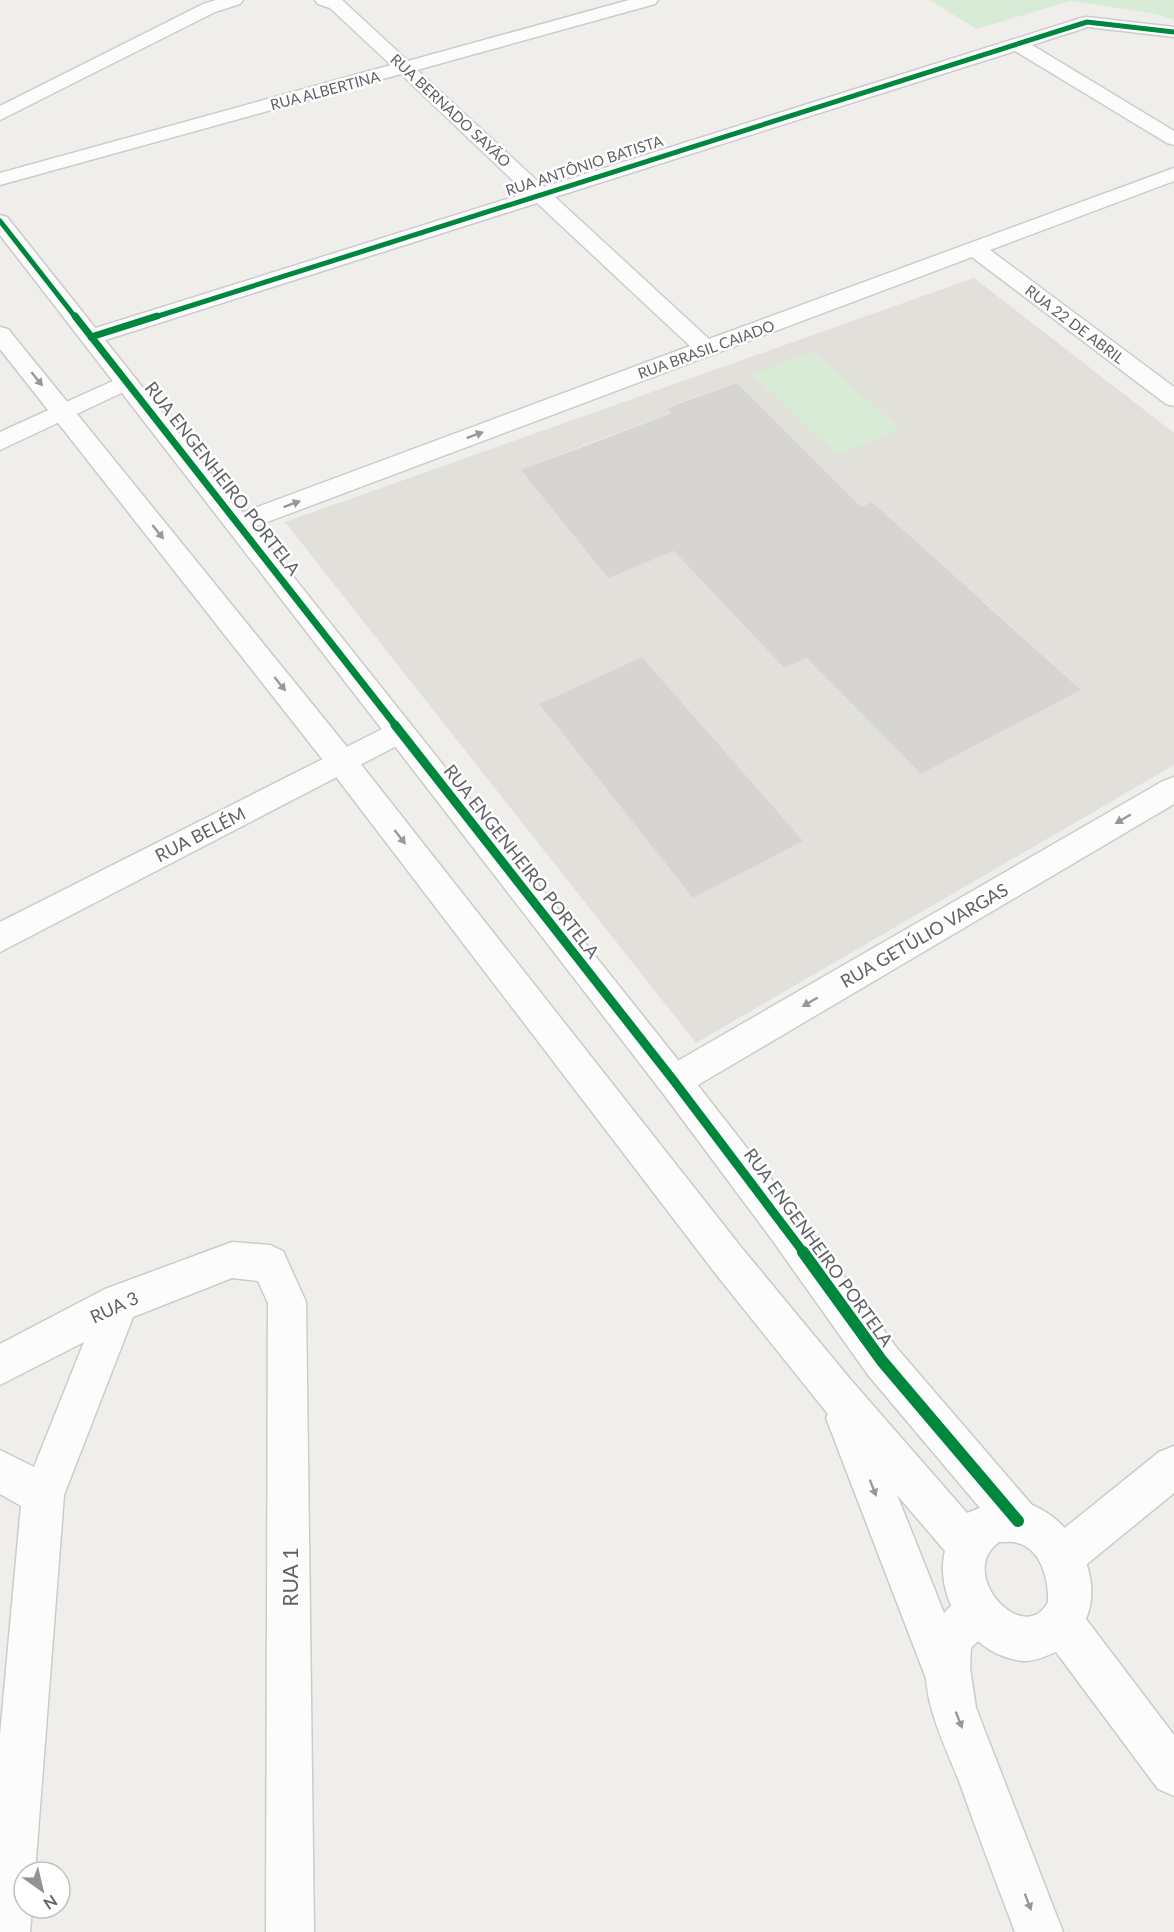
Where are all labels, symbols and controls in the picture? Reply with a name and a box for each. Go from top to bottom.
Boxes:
street label: RUA BERNADO SAYÃO [387,50,515,170]
street label: RUA ALBERTINA [268,66,383,113]
street label: RUA ANTÔNIO BATISTA [503,131,666,199]
street label: RUA 22 DE ABRIL [1022,281,1128,367]
street label: RUA BRASIL CAIADO [635,316,777,382]
one-way arrow [30,371,43,387]
street label: RUA ENGENHEIRO PORTELA [141,377,306,580]
one-way arrow [466,430,484,440]
one-way arrow [283,498,301,508]
one-way arrow [152,524,164,539]
one-way arrow [273,676,286,692]
street label: RUA ENGENHEIRO PORTELA [440,760,605,963]
street label: RUA BELÉM [151,802,249,866]
one-way arrow [1115,813,1132,823]
one-way arrow [394,830,406,845]
street label: RUA GETÚLIO VARGAS [836,878,1012,992]
one-way arrow [801,997,818,1007]
street label: RUA ENGENHEIRO PORTELA [740,1144,899,1351]
street label: RUA 3 [86,1286,142,1328]
one-way arrow [869,1479,879,1497]
street label: RUA 1 [277,1547,302,1607]
one-way arrow [954,1711,964,1729]
north arrow [12,1860,72,1920]
text: N [40,1892,61,1914]
one-way arrow [1023,1894,1033,1912]

